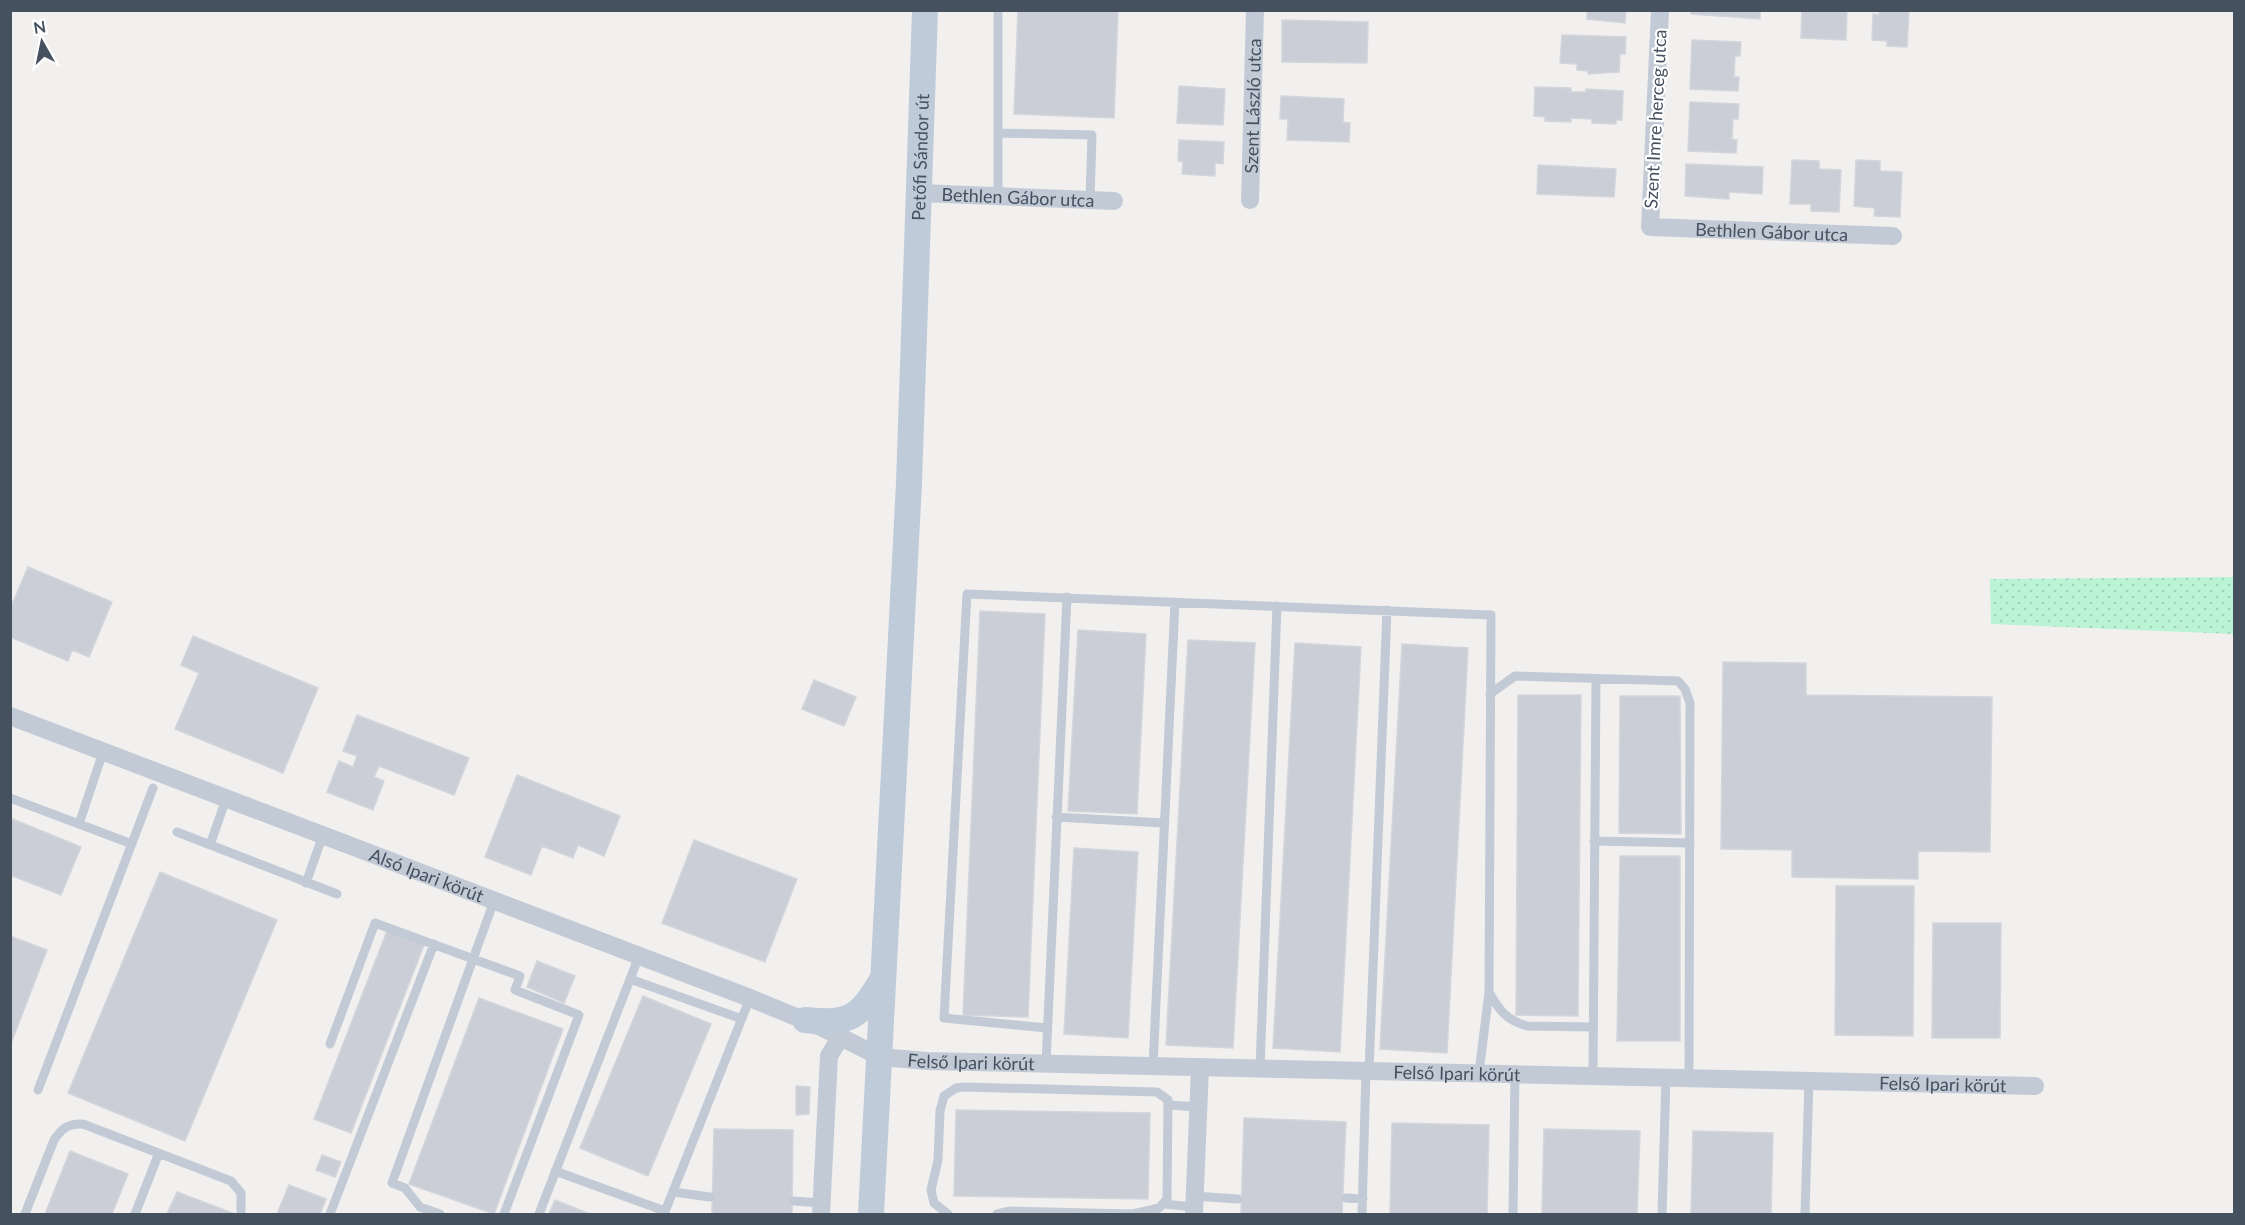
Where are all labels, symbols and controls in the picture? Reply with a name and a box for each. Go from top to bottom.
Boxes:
north arrow [12,12,72,72]
text: N [32,16,47,37]
street label: Szent Imre herceg utca [1639,29,1671,209]
street label: Szent László utca [1240,38,1265,174]
street label: Petőfi Sándor út [907,93,933,221]
street label: Bethlen Gábor utca [941,183,1095,211]
street label: Bethlen Gábor utca [1695,218,1849,245]
street label: Alsó Ipari körút [367,843,487,907]
street label: Felső Ipari körút [907,1048,1035,1074]
street label: Felső Ipari körút [1393,1061,1521,1085]
street label: Felső Ipari körút [1879,1071,2007,1096]

